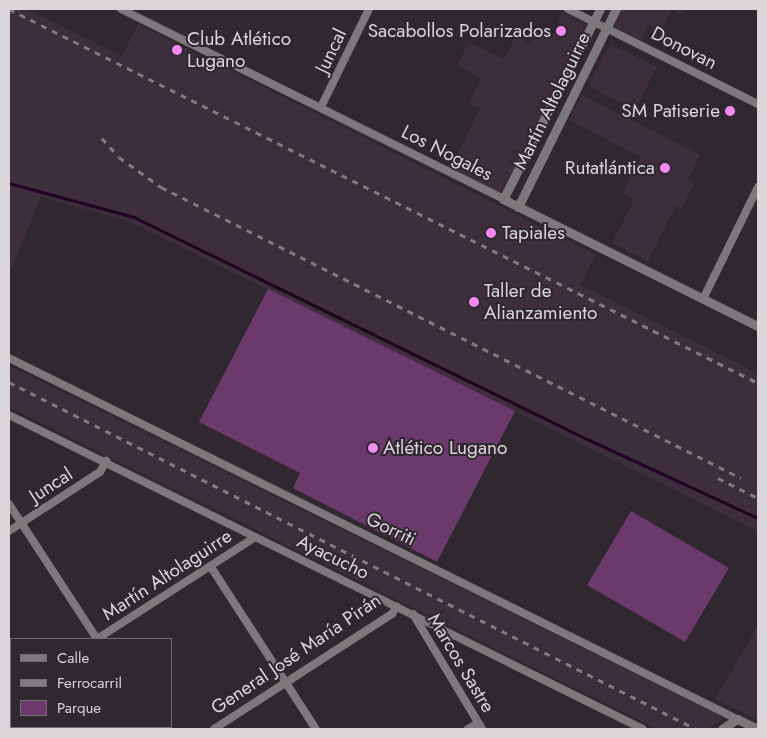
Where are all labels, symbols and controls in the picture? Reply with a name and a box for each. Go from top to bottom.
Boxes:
place label: Sacabollos Polarizados [368,20,551,42]
street label: Donovan [647,22,721,74]
street label: Juncal [310,25,352,77]
marker: Sacabollos Polarizados [555,25,567,37]
place label: Club Atlético Lugano [187,28,291,72]
street label: Martín Altolaguirre [509,29,595,173]
marker: Club Atlético Lugano [171,44,183,56]
place label: SM Patiserie [621,100,720,122]
marker: SM Patiserie [724,105,736,117]
street label: Los Nogales [398,120,496,186]
place label: Rutatlántica [565,157,655,179]
marker: Rutatlántica [659,162,671,174]
place label: Tapiales [502,222,565,244]
marker: Tapiales [484,226,498,240]
place label: Taller de Alianzamiento [484,280,597,324]
marker: Taller de Alianzamiento [468,296,480,308]
place label: Atlético Lugano [383,437,507,459]
marker: Atlético Lugano [367,442,379,454]
street label: Juncal [25,463,77,507]
street label: Gorriti [362,507,420,551]
street label: Martín Altolaguirre [98,525,236,625]
street label: Ayacucho [293,530,373,584]
street label: General José María Pirán [207,589,385,719]
street label: Marcos Sastre [423,609,499,717]
legend [10,638,172,728]
text: Calle [57,647,89,669]
text: Ferrocarril [57,672,122,694]
text: Parque [57,697,101,719]

